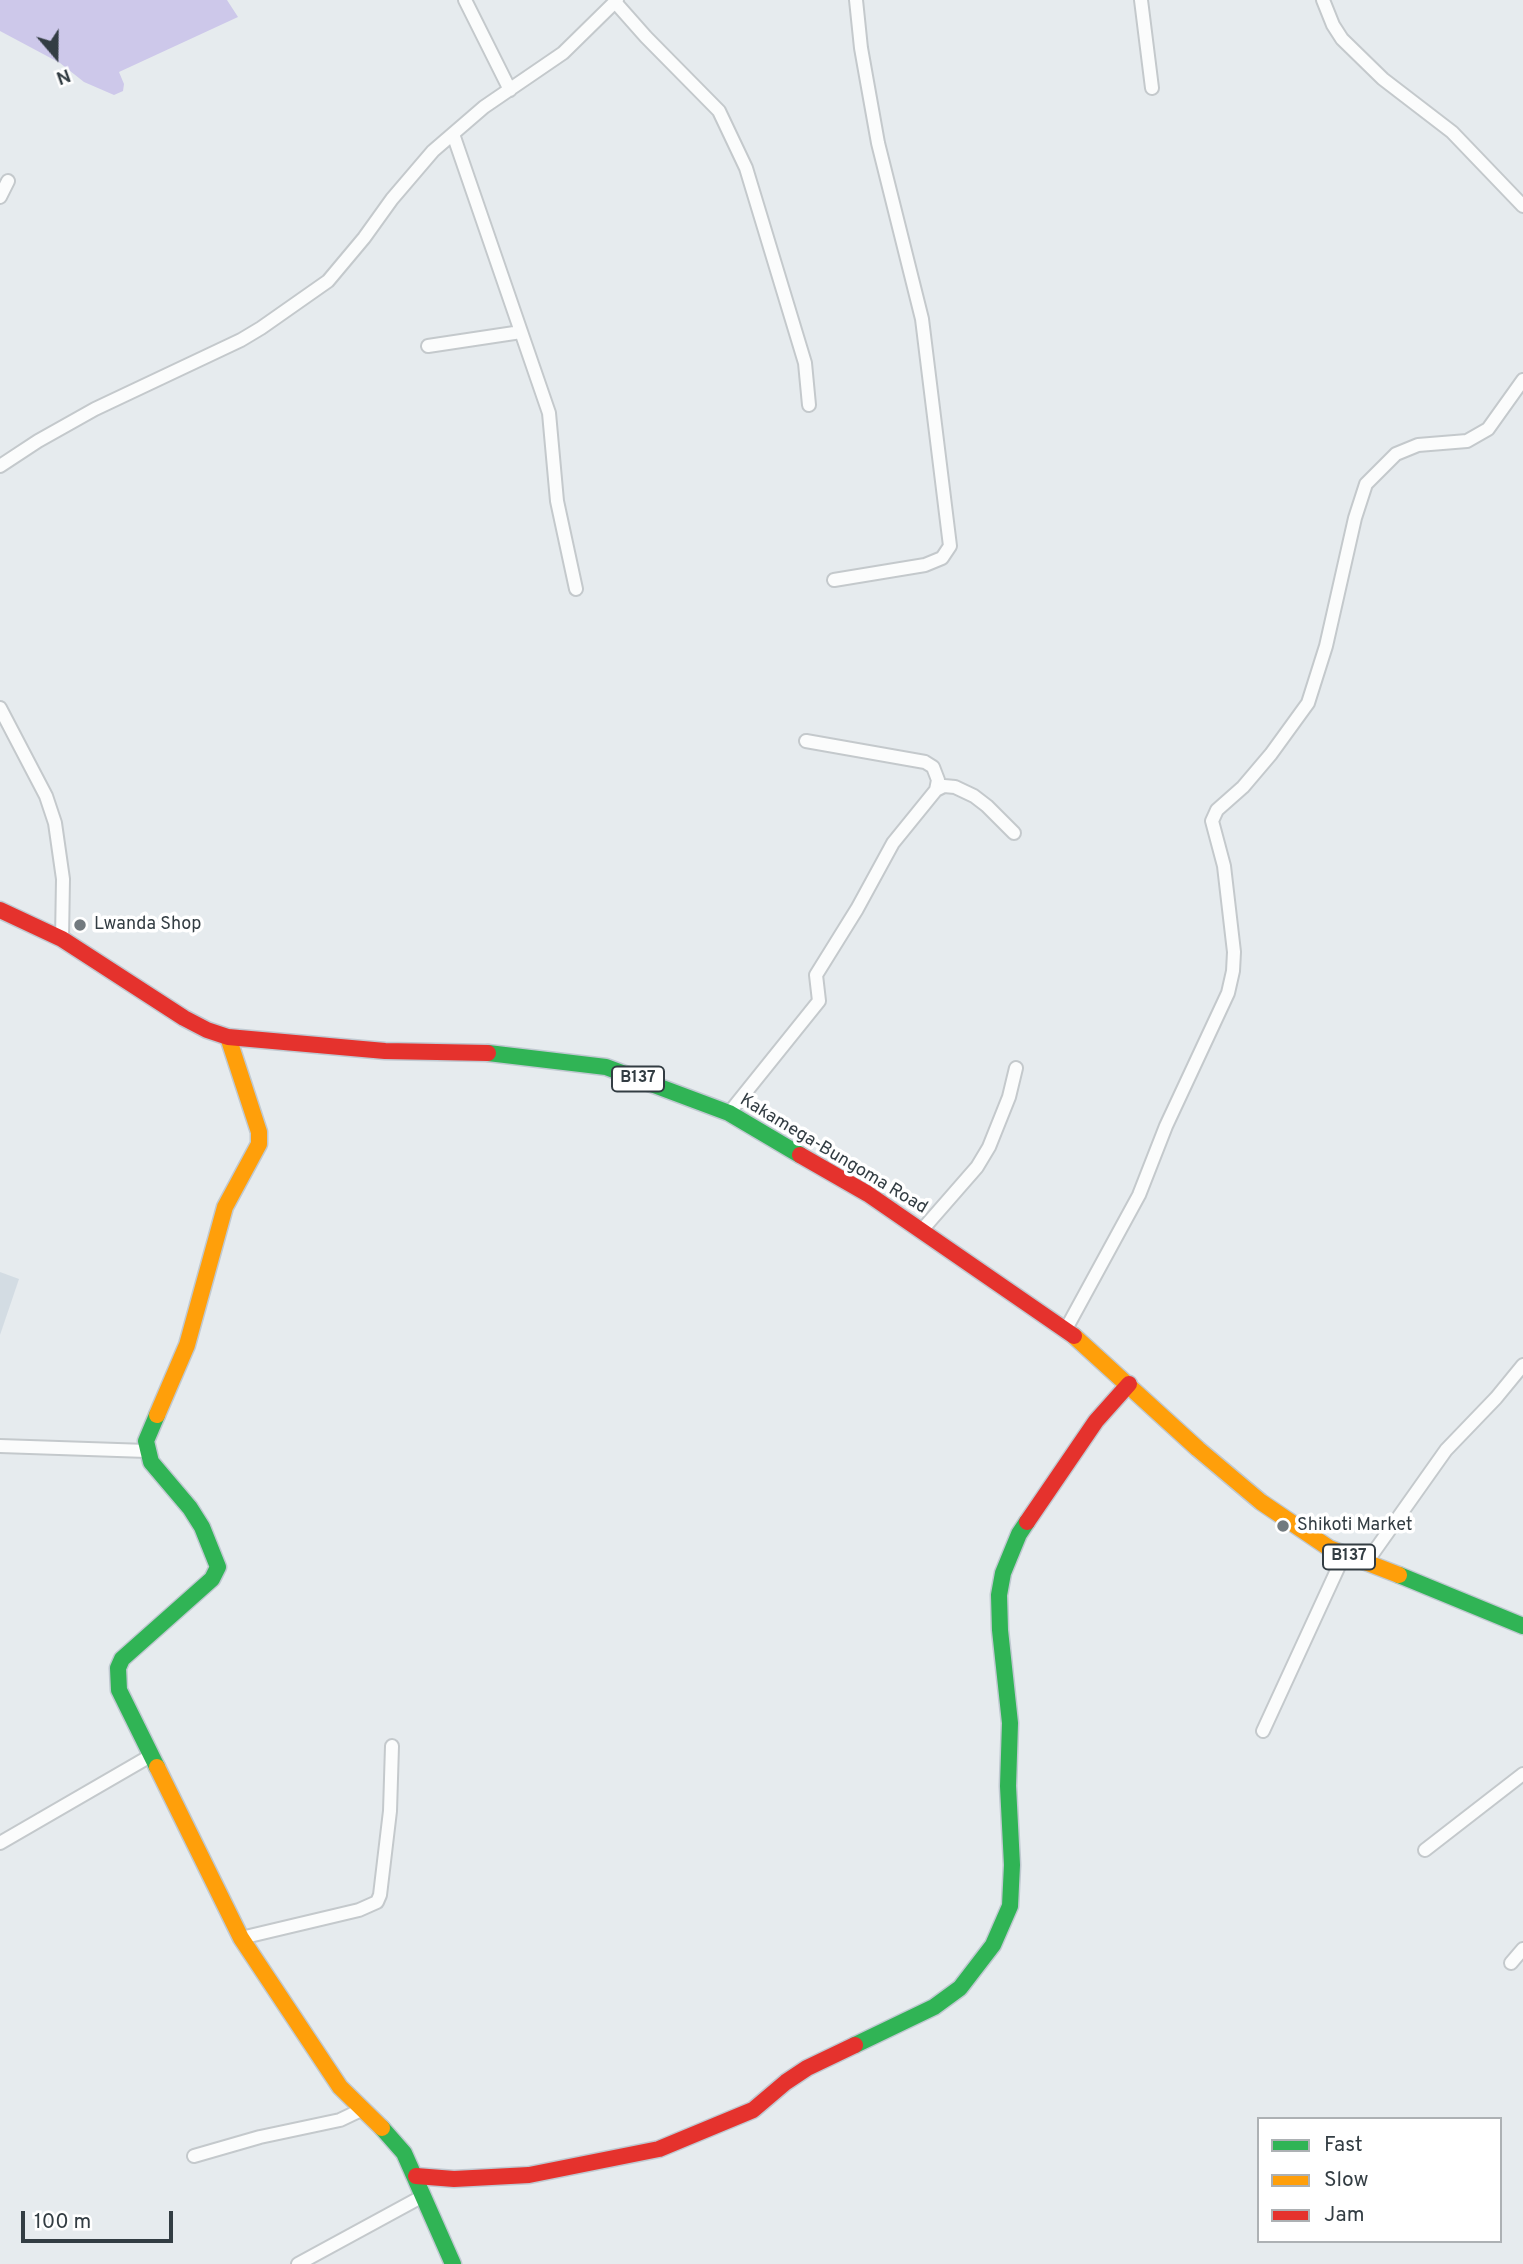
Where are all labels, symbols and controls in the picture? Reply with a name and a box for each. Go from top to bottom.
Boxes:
north arrow [21,21,91,91]
text: N [53,62,74,89]
place label: Lwanda Shop [94,914,201,936]
marker: Lwanda Shop [72,917,88,933]
road number: B137 [612,1066,664,1092]
street label: Kakamega-Bungoma Road [735,1090,931,1220]
place label: Shikoti Market [1297,1515,1412,1537]
marker: Shikoti Market [1275,1518,1291,1534]
road number: B137 [1323,1544,1375,1569]
legend [1257,2117,1502,2243]
text: Fast [1324,2132,1363,2159]
text: Slow [1324,2167,1369,2194]
scale bar [24,2198,177,2242]
text: Jam [1324,2202,1365,2229]
text: 100 m [34,2209,91,2236]

